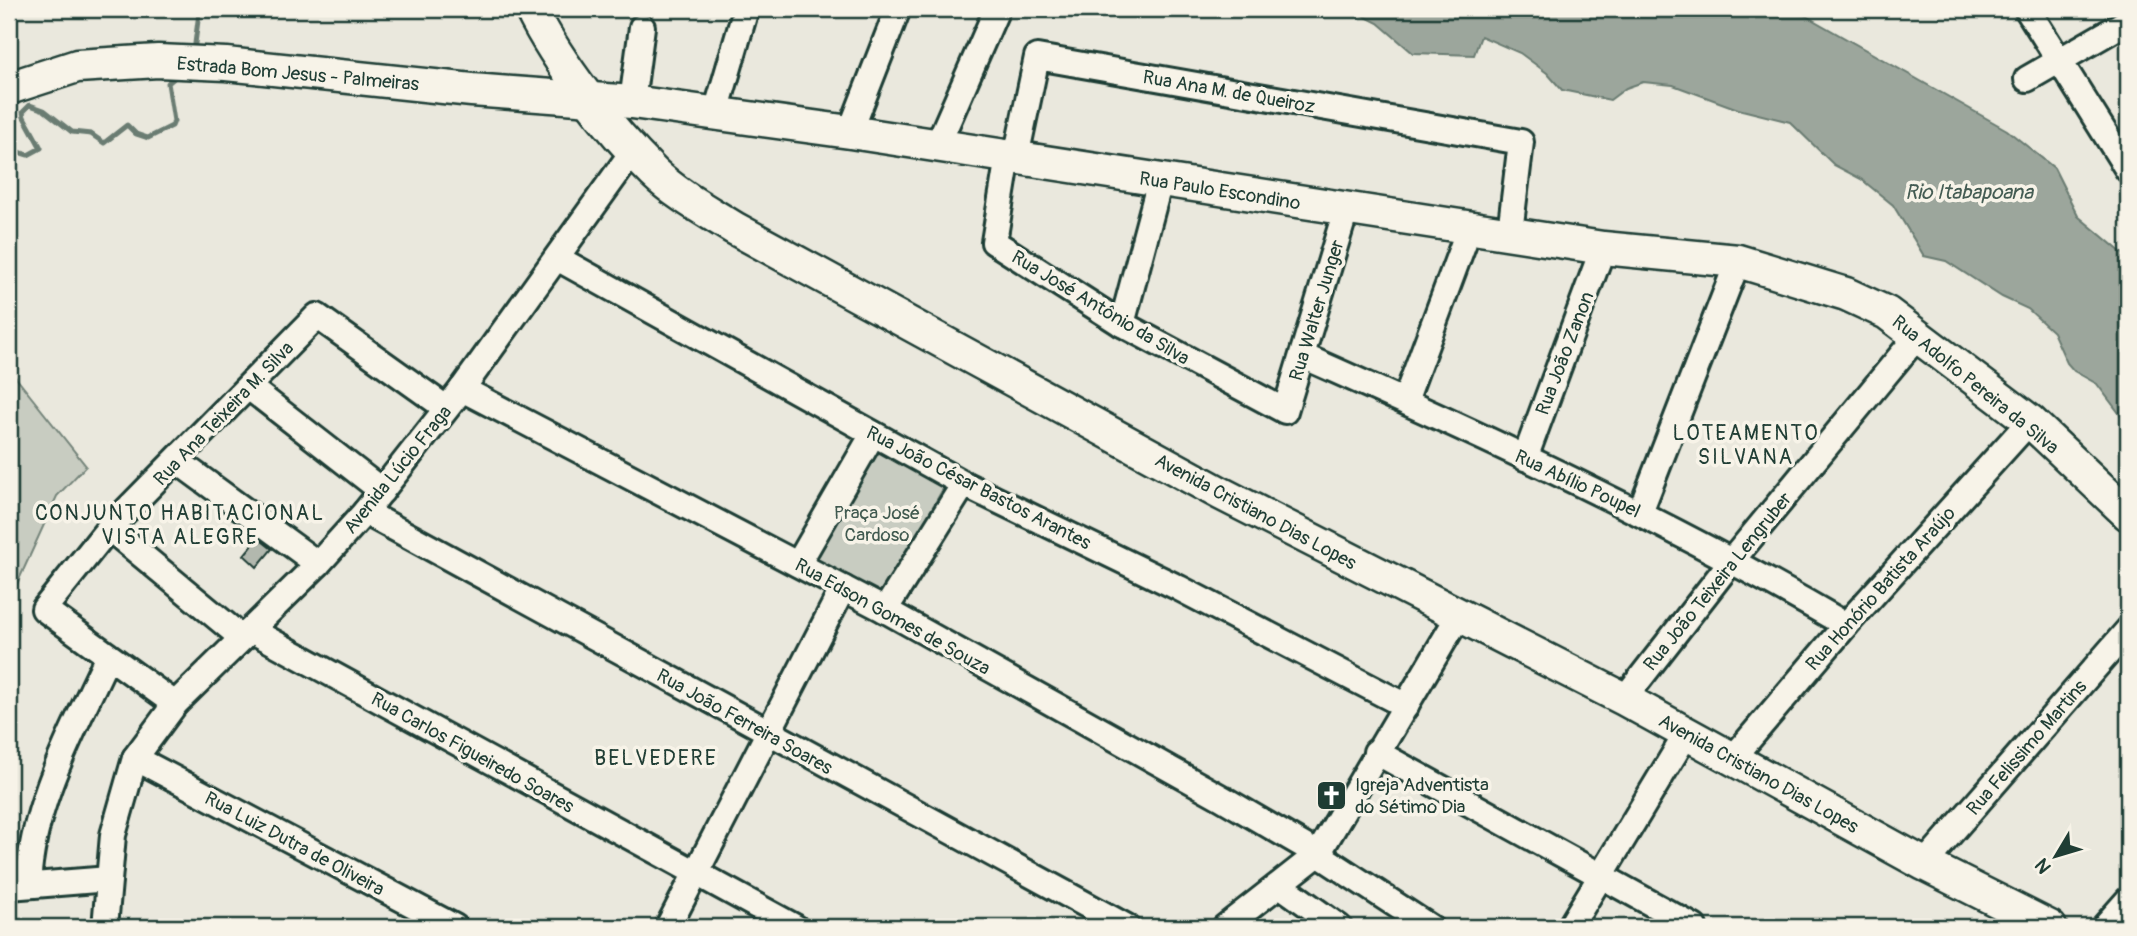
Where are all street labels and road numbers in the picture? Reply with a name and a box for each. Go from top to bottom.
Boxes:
street label: Estrada Bom Jesus - Palmeiras [176,51,421,97]
street label: Rua Ana M. de Queiroz [1141,65,1317,119]
street label: Rua Paulo Escondino [1138,166,1302,216]
street label: Rua Walter Junger [1284,237,1350,384]
street label: Rua José Antônio da Silva [1007,245,1194,371]
street label: Rua João Zanon [1530,288,1599,418]
street label: Rua Adolfo Pereira da Silva [1887,310,2064,460]
street label: Rua Ana Teixeira M. Silva [149,336,299,491]
street label: Avenida Lúcio Fraga [339,400,457,539]
street label: Rua João César Bastos Arantes [862,421,1095,555]
street label: Rua Abílio Poupel [1511,444,1644,523]
street label: Avenida Cristiano Dias Lopes [1151,448,1361,576]
street label: Rua João Teixeira Lengruber [1638,487,1797,676]
street label: Rua Honório Batista Araújo [1801,502,1961,676]
street label: Rua Edson Gomes de Souza [791,553,995,681]
street label: Rua João Ferreira Soares [652,664,837,780]
street label: Rua Felissimo Martins [1961,675,2092,820]
street label: Rua Carlos Figueiredo Soares [367,687,579,819]
street label: Avenida Cristiano Dias Lopes [1654,709,1863,839]
street label: Rua Luiz Dutra de Oliveira [201,786,389,902]

